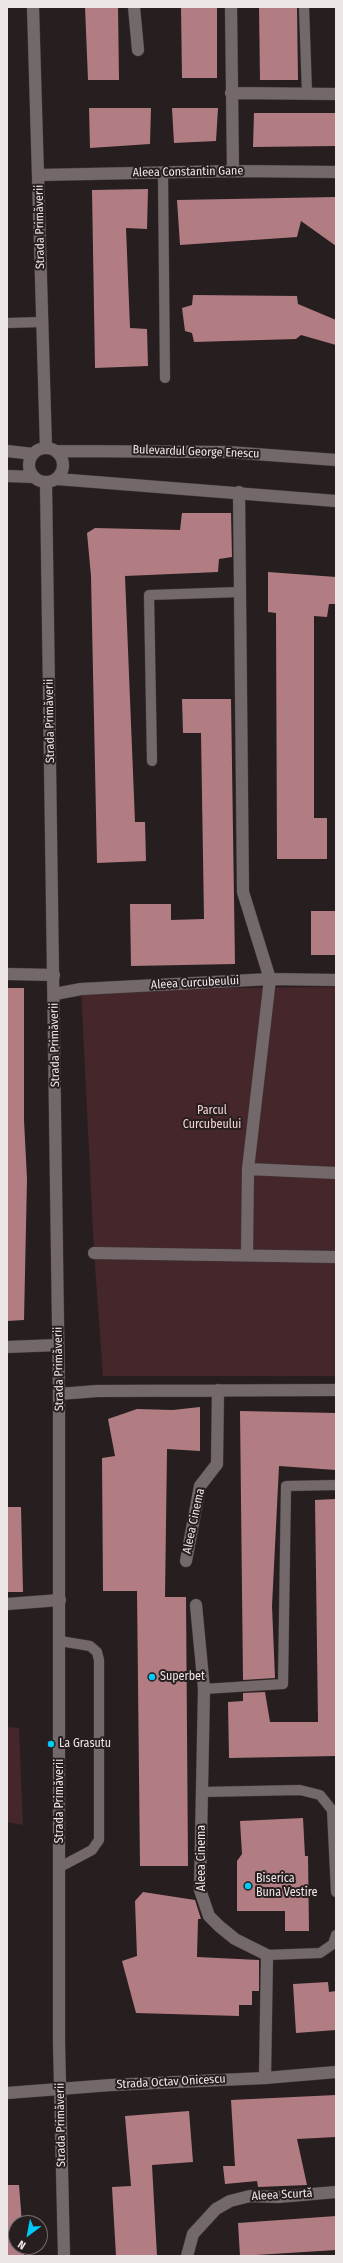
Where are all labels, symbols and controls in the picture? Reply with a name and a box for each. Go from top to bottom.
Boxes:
street label: Aleea Constantin Gane [133,164,243,180]
street label: Strada Primăverii [32,185,48,269]
street label: Bulevardul George Enescu [132,443,260,461]
street label: Strada Primăverii [42,679,58,763]
street label: Aleea Curcubeului [151,974,239,992]
street label: Strada Primăverii [47,1003,63,1087]
park label: Parcul Curcubeului [183,1104,241,1132]
street label: Strada Primăverii [51,1327,67,1411]
street label: Aleea Cinema [180,1487,208,1555]
place label: Superbet [160,1670,205,1684]
marker: Superbet [147,1672,157,1682]
place label: La Grasutu [59,1737,111,1751]
marker: La Grasutu [46,1739,56,1749]
street label: Strada Primăverii [53,1759,67,1843]
street label: Aleea Cinema [195,1825,209,1891]
place label: Biserica Buna Vestire [256,1872,317,1900]
marker: Biserica Buna Vestire [243,1881,253,1891]
street label: Strada Octav Onicescu [116,2072,226,2092]
street label: Strada Primăverii [53,2083,69,2167]
street label: Aleea Scurtă [251,2186,313,2204]
north arrow [8,2215,48,2255]
text: N [16,2237,28,2252]

